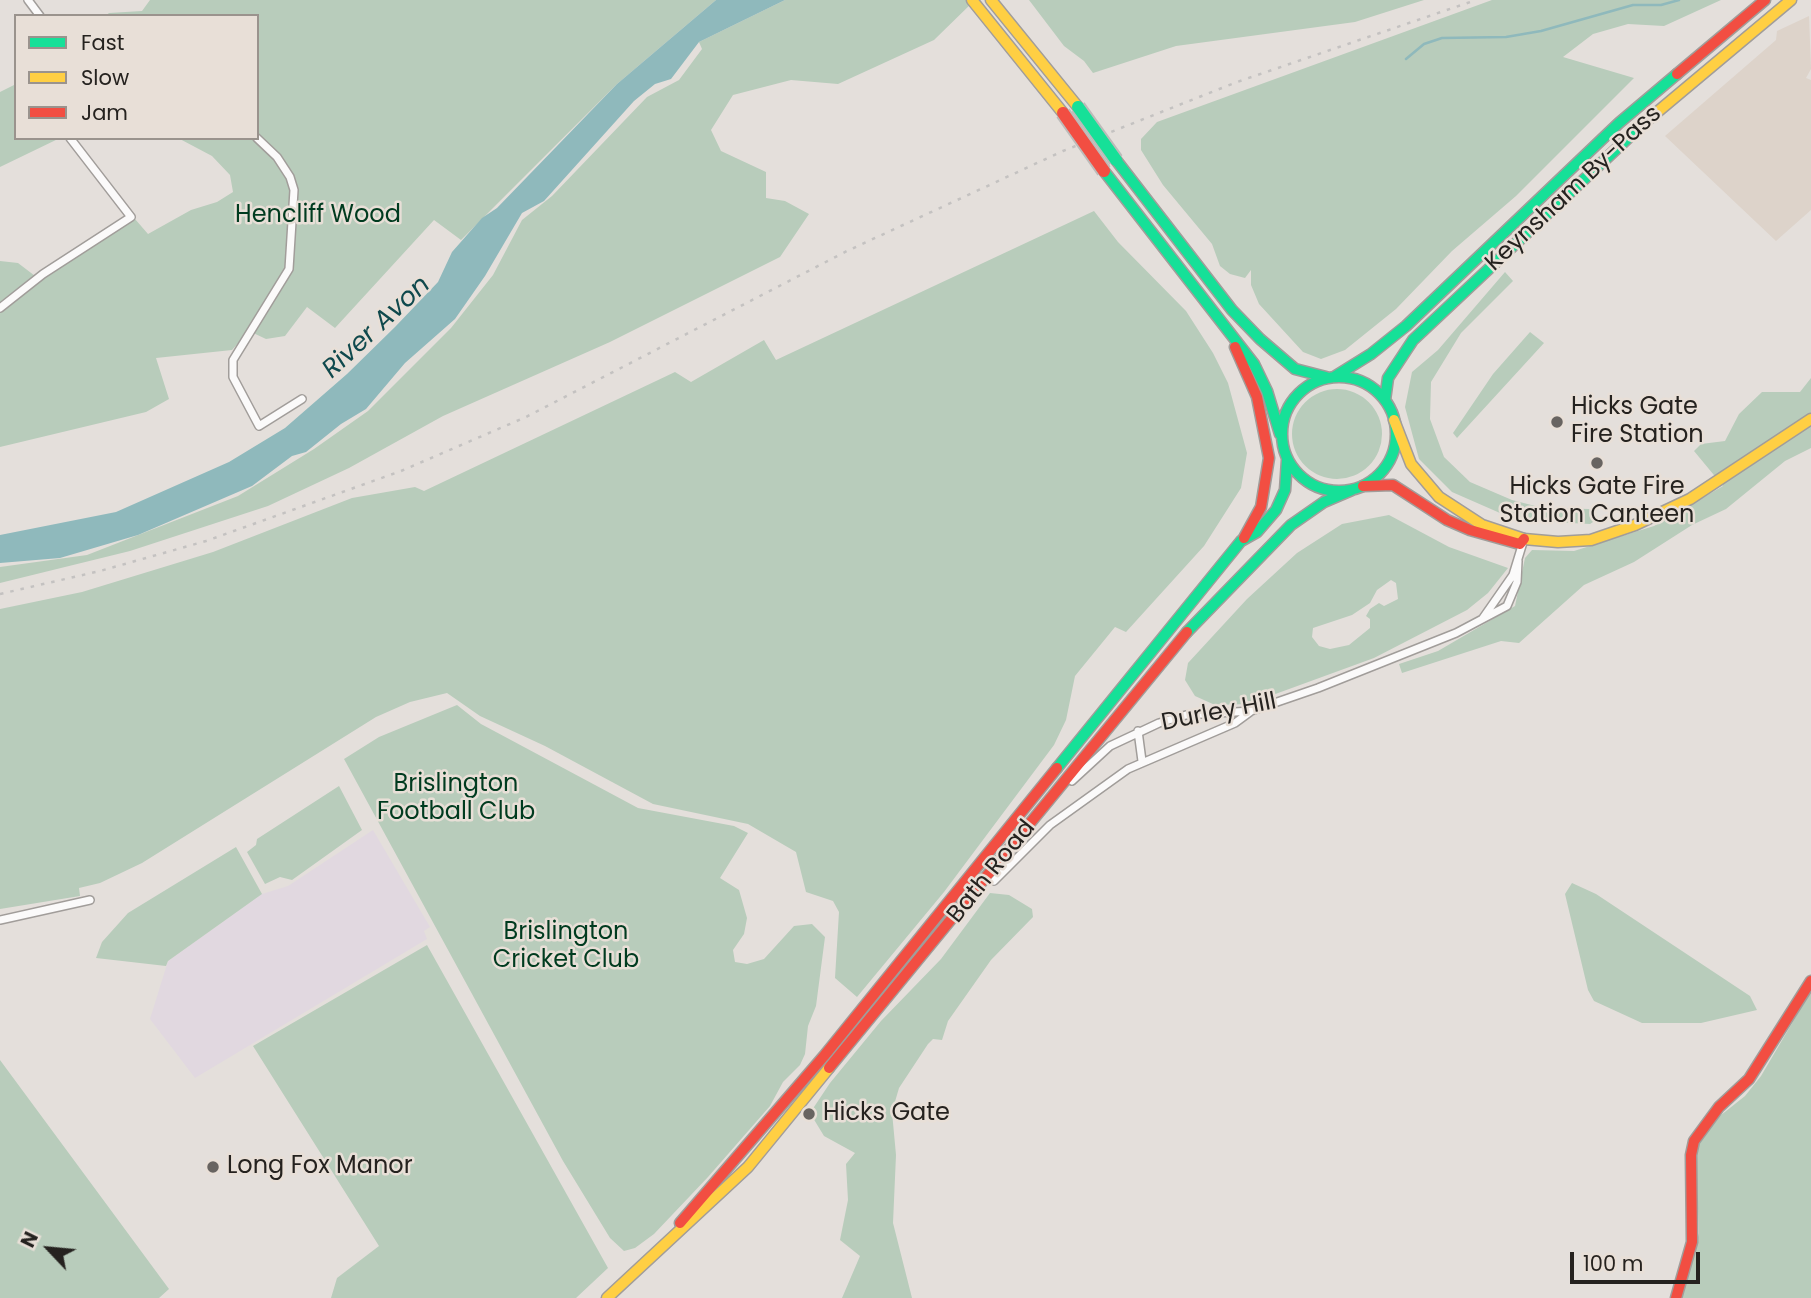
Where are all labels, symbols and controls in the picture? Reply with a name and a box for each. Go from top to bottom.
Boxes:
legend [14,14,259,140]
text: Fast [81,28,124,57]
text: Slow [81,63,129,92]
text: Jam [81,98,128,127]
street label: Keynsham By-Pass [1480,100,1668,278]
park label: Hencliff Wood [235,202,401,230]
water label: River Avon [317,270,437,386]
place label: Hicks Gate Fire Station [1571,394,1704,450]
marker: Hicks Gate Fire Station [1549,414,1565,430]
marker: Hicks Gate Fire Station Canteen [1589,455,1605,471]
place label: Hicks Gate Fire Station Canteen [1500,474,1694,530]
street label: Durley Hill [1159,688,1279,738]
park label: Brislington Football Club [377,771,535,827]
street label: Bath Road [942,815,1042,929]
park label: Brislington Cricket Club [493,919,639,975]
place label: Hicks Gate [823,1100,950,1128]
marker: Hicks Gate [801,1106,817,1122]
place label: Long Fox Manor [227,1153,413,1181]
marker: Long Fox Manor [205,1159,221,1175]
north arrow [14,1214,84,1284]
text: N [14,1227,45,1252]
scale bar [1573,1238,1702,1282]
text: 100 m [1583,1249,1643,1278]

